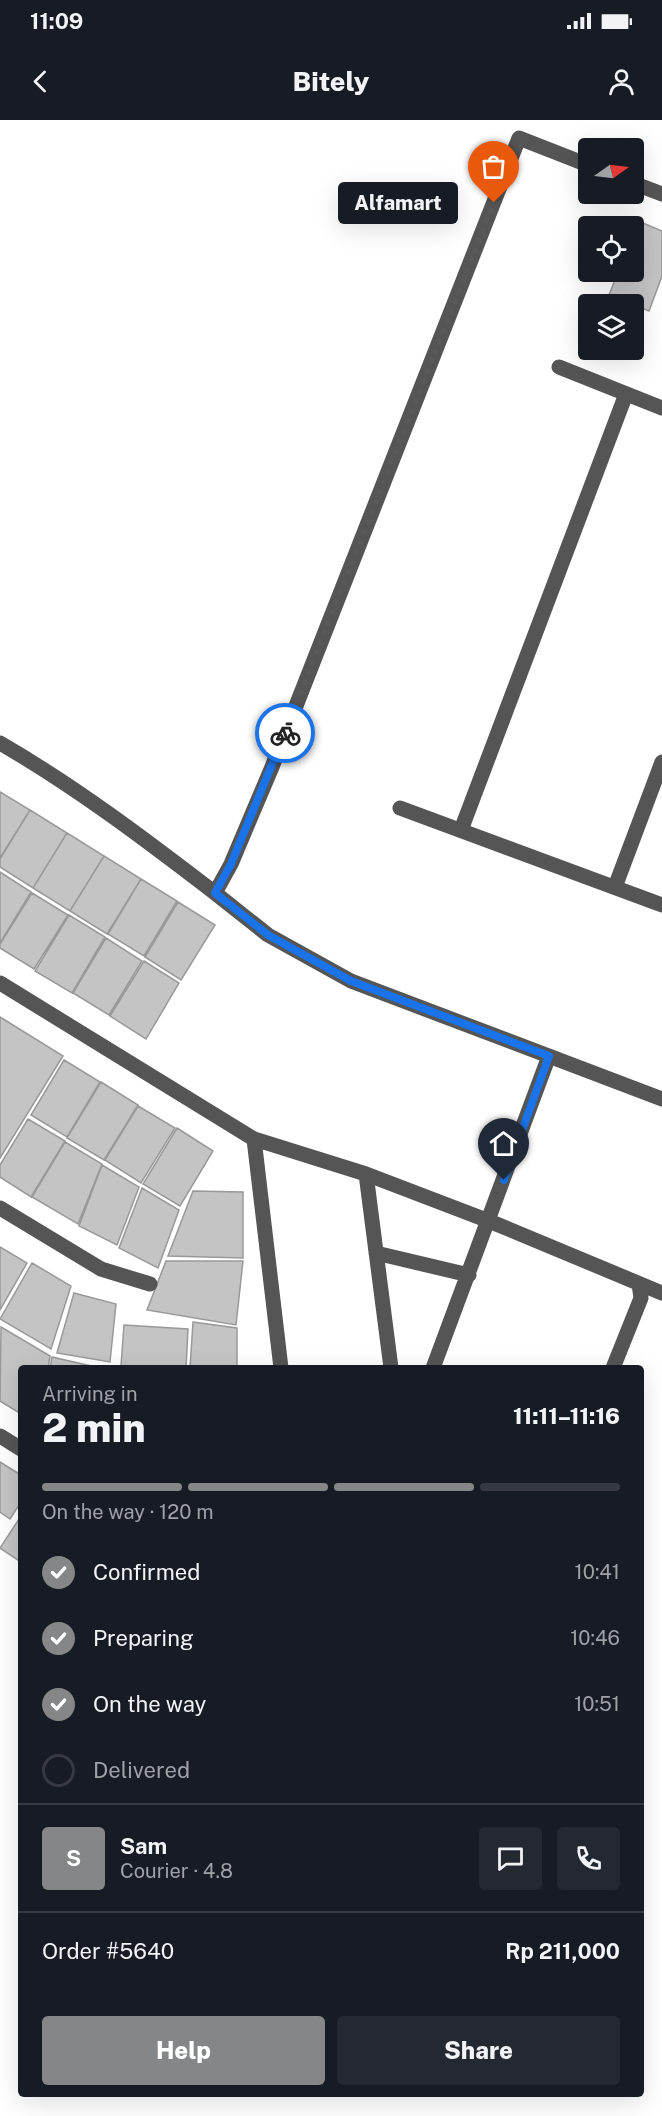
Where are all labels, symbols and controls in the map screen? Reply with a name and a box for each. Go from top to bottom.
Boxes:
text: 11:09 [30,8,83,34]
icon: back [24,65,57,98]
text: Bitely [293,65,369,97]
icon: person [605,65,638,98]
north arrow [578,138,644,204]
map controls [578,138,644,360]
pin [468,141,519,203]
icon: bag [477,150,510,183]
callout: Alfamart [338,182,458,224]
text: Alfamart [354,191,442,215]
button: locate [578,216,644,282]
button: layers [578,294,644,360]
courier [255,703,315,763]
icon: bike [269,717,302,750]
pin [478,1118,529,1180]
icon: home [487,1127,520,1160]
text: Arriving in [42,1382,137,1406]
text: 11:11–11:16 [513,1403,620,1429]
text: 2 min [42,1405,146,1451]
text: On the way · 120 m [42,1500,214,1524]
icon: check [42,1556,75,1589]
text: Confirmed [93,1559,200,1585]
text: 10:41 [575,1560,620,1584]
icon: check [42,1622,75,1655]
text: Preparing [93,1625,194,1651]
text: 10:46 [570,1626,620,1650]
icon: check [42,1688,75,1721]
text: On the way [93,1691,206,1717]
text: 10:51 [574,1692,620,1716]
text: Delivered [93,1757,190,1783]
button: chat [479,1827,542,1890]
button: phone [557,1827,620,1890]
text: Sam [120,1833,167,1859]
text: S [66,1845,81,1871]
text: Courier · 4.8 [120,1859,233,1883]
text: Order #5640 [42,1938,174,1964]
text: Rp 211,000 [505,1938,620,1964]
button: Help [42,2016,325,2085]
button: Share [337,2016,620,2085]

